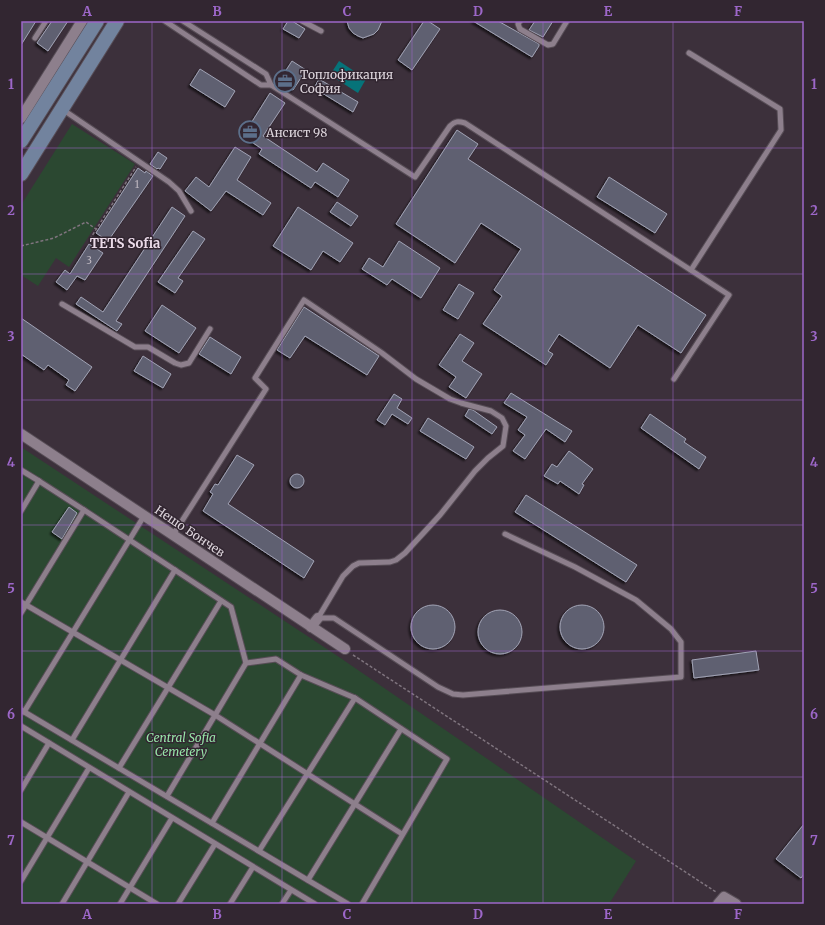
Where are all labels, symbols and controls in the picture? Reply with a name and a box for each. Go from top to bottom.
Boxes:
text: A [81,3,92,20]
text: B [212,3,222,20]
text: C [343,3,352,20]
text: D [473,3,483,20]
text: E [604,3,613,20]
text: F [734,3,742,20]
place label: Топлофикация София [300,67,393,96]
office icon: Топлофикация София [272,68,298,94]
text: 1 [8,76,14,93]
text: 1 [811,76,817,93]
office icon: Ансист 98 [237,119,263,145]
place label: Ансист 98 [265,125,327,140]
house number: 1 [135,178,140,191]
text: 2 [7,202,15,219]
text: 2 [810,202,818,219]
district label: TETS Sofia [90,235,160,252]
house number: 3 [86,254,92,267]
text: 3 [7,328,15,345]
text: 3 [810,328,818,345]
text: 4 [7,454,16,471]
text: 4 [810,454,819,471]
street label: Нешо Бончев [152,502,228,560]
text: 5 [7,580,15,597]
text: 5 [810,580,818,597]
text: 6 [7,706,15,723]
text: 6 [810,706,818,723]
park label: Central Sofia Cemetery [146,730,216,759]
text: 7 [7,832,15,849]
text: 7 [810,832,818,849]
text: A [81,906,92,923]
text: B [212,906,222,923]
text: C [343,906,352,923]
text: D [473,906,483,923]
text: E [604,906,613,923]
text: F [734,906,742,923]

